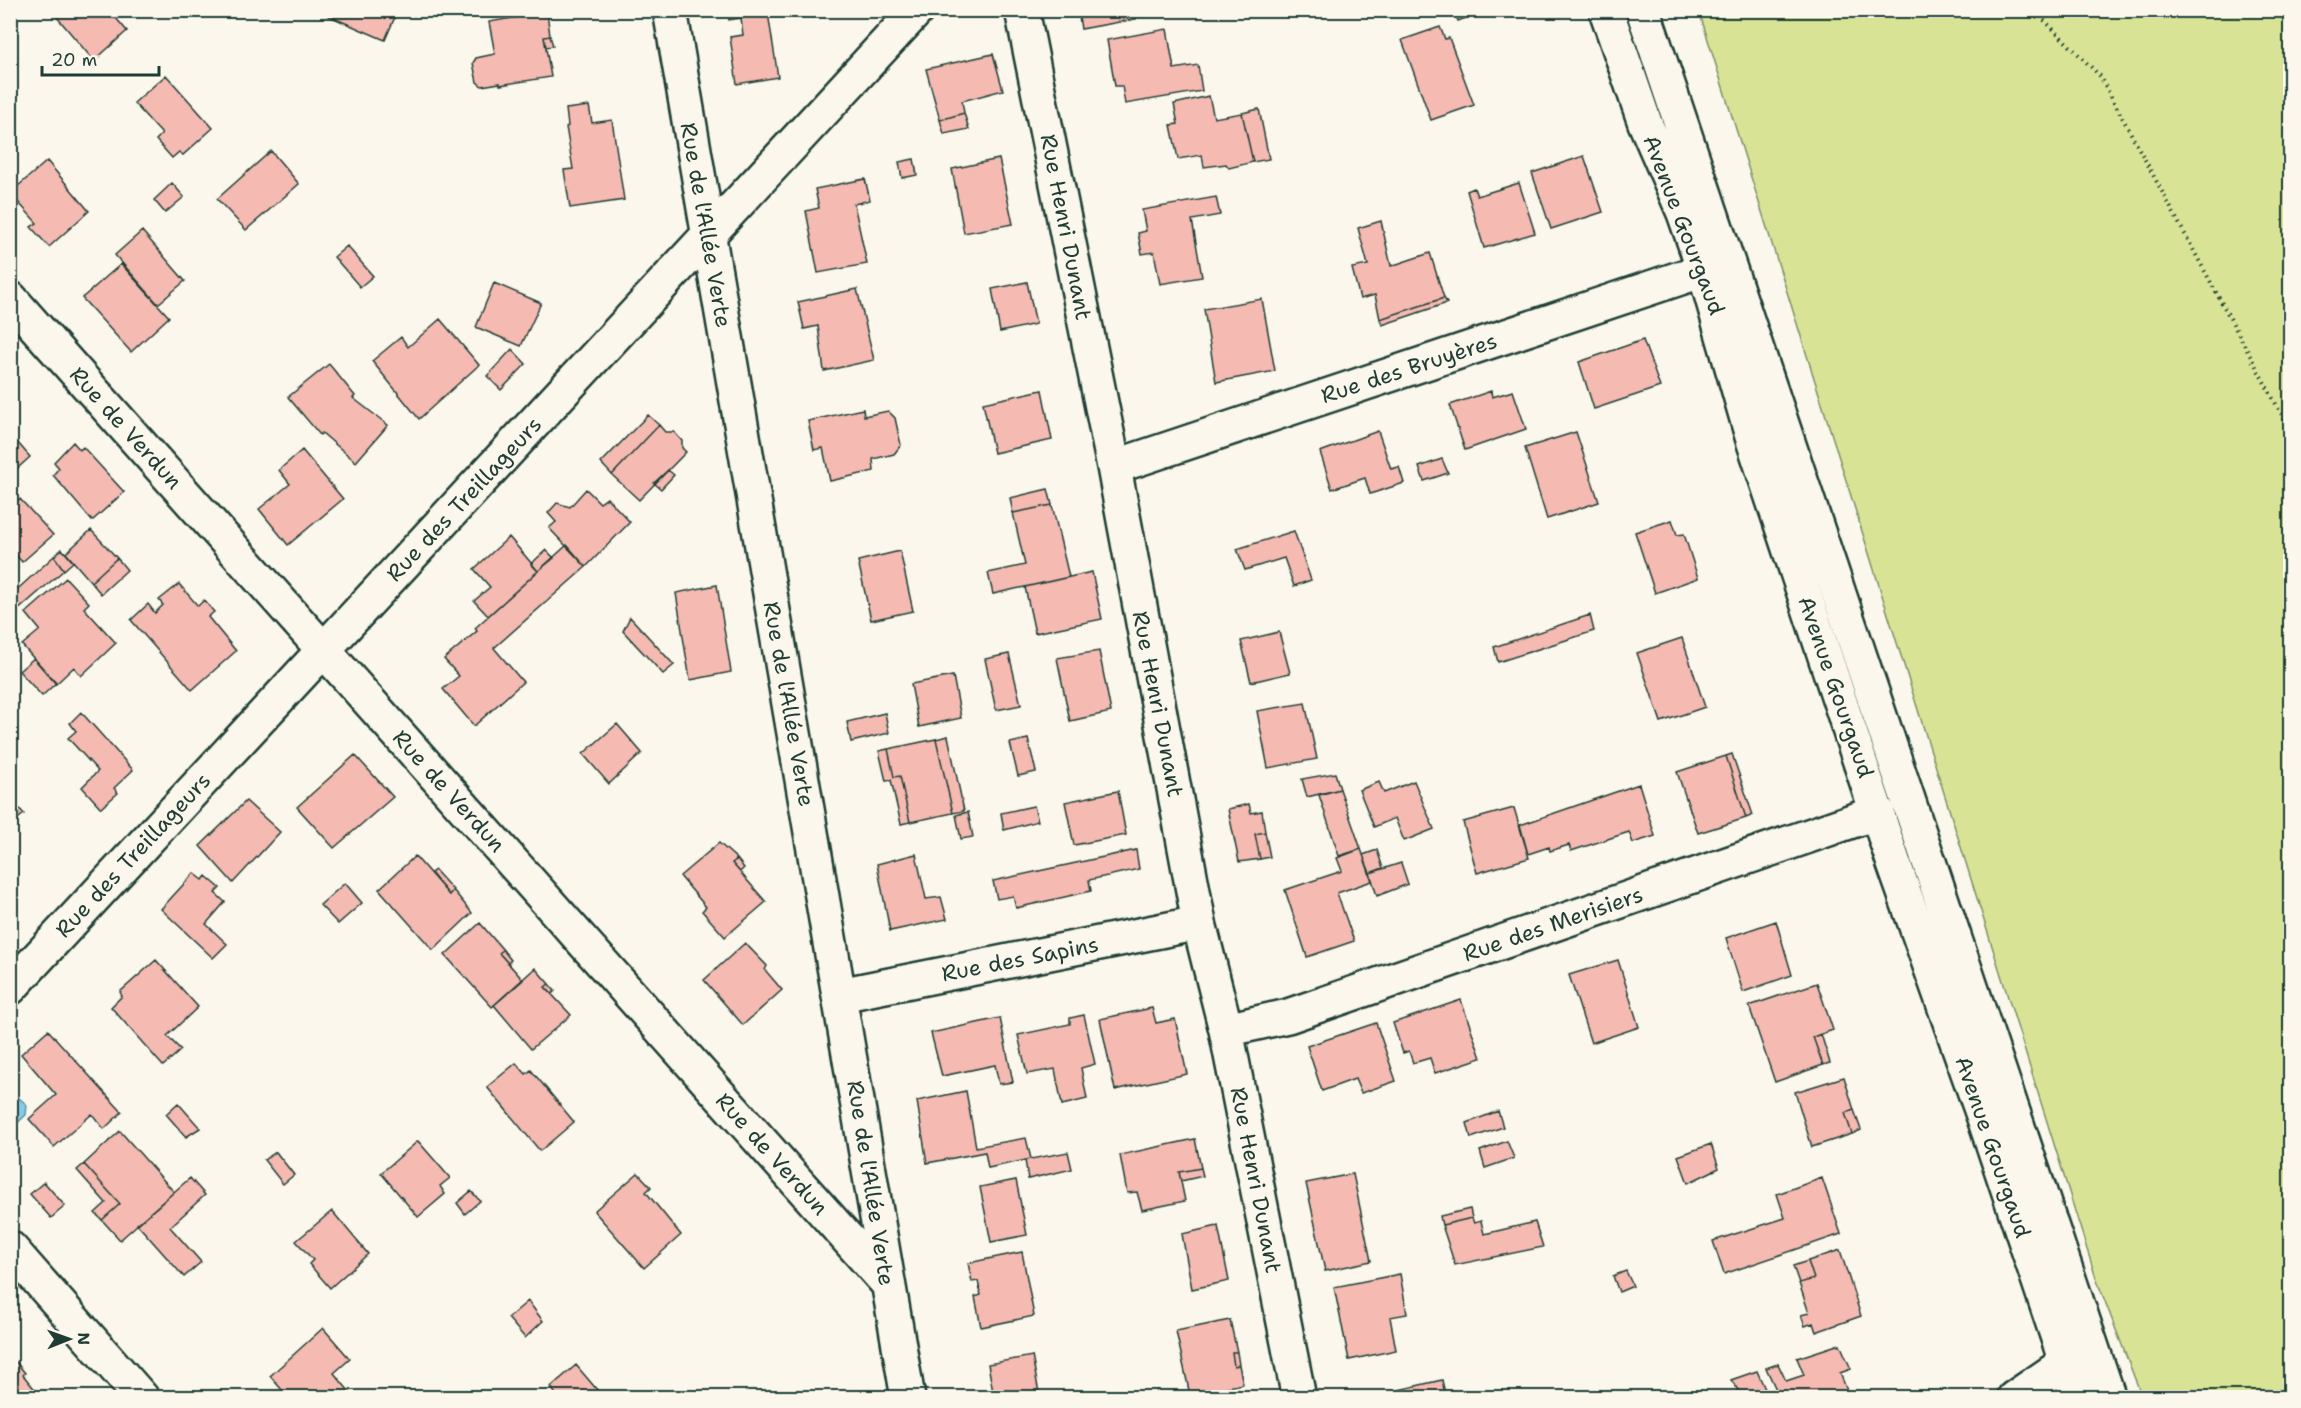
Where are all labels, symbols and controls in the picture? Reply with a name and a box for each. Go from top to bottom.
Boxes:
scale bar [42,39,159,77]
text: 20 m [51,48,97,72]
street label: Rue de l'Allée Verte [674,120,738,330]
street label: Rue Henri Dunant [1034,131,1098,323]
street label: Avenue Gourgaud [1636,131,1732,319]
street label: Rue des Bruyères [1317,326,1501,410]
street label: Rue de Verdun [63,361,189,495]
street label: Rue des Treillageurs [380,410,548,588]
street label: Avenue Gourgaud [1791,592,1881,782]
street label: Rue de l'Allée Verte [757,599,821,809]
street label: Rue Henri Dunant [1126,608,1190,800]
street label: Rue de Verdun [386,724,512,858]
street label: Rue des Treillageurs [49,766,217,944]
street label: Rue des Merisiers [1459,880,1647,968]
street label: Rue des Sapins [939,930,1101,988]
street label: Avenue Gourgaud [1948,1052,2038,1242]
street label: Rue de l'Allée Verte [840,1078,902,1288]
street label: Rue Henri Dunant [1224,1084,1288,1276]
street label: Rue de Verdun [709,1087,835,1221]
north arrow [39,1309,99,1369]
text: N [73,1332,94,1345]

